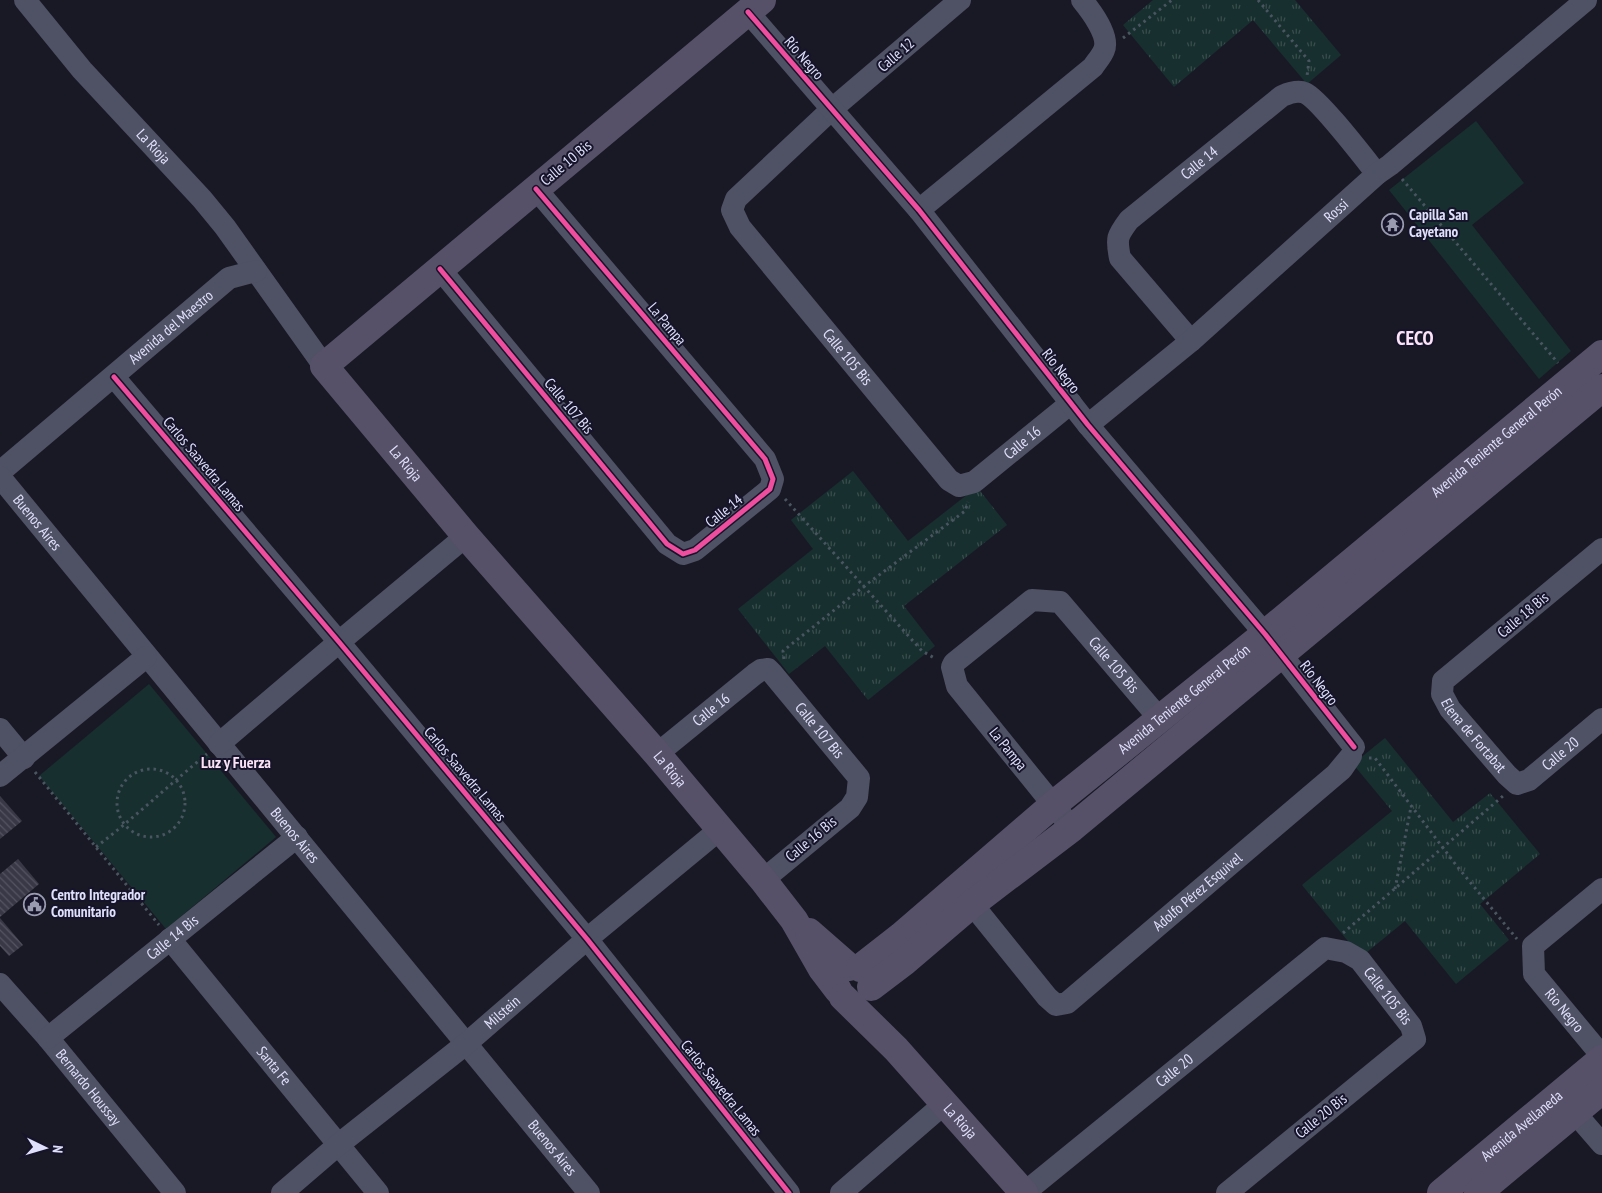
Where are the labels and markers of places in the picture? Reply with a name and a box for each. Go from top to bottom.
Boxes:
place label: Capilla San Cayetano [1409,205,1468,241]
temple icon: Capilla San Cayetano [1381,212,1405,236]
place label: Centro Integrador Comunitario [51,885,146,921]
public building icon: Centro Integrador Comunitario [23,892,47,916]

